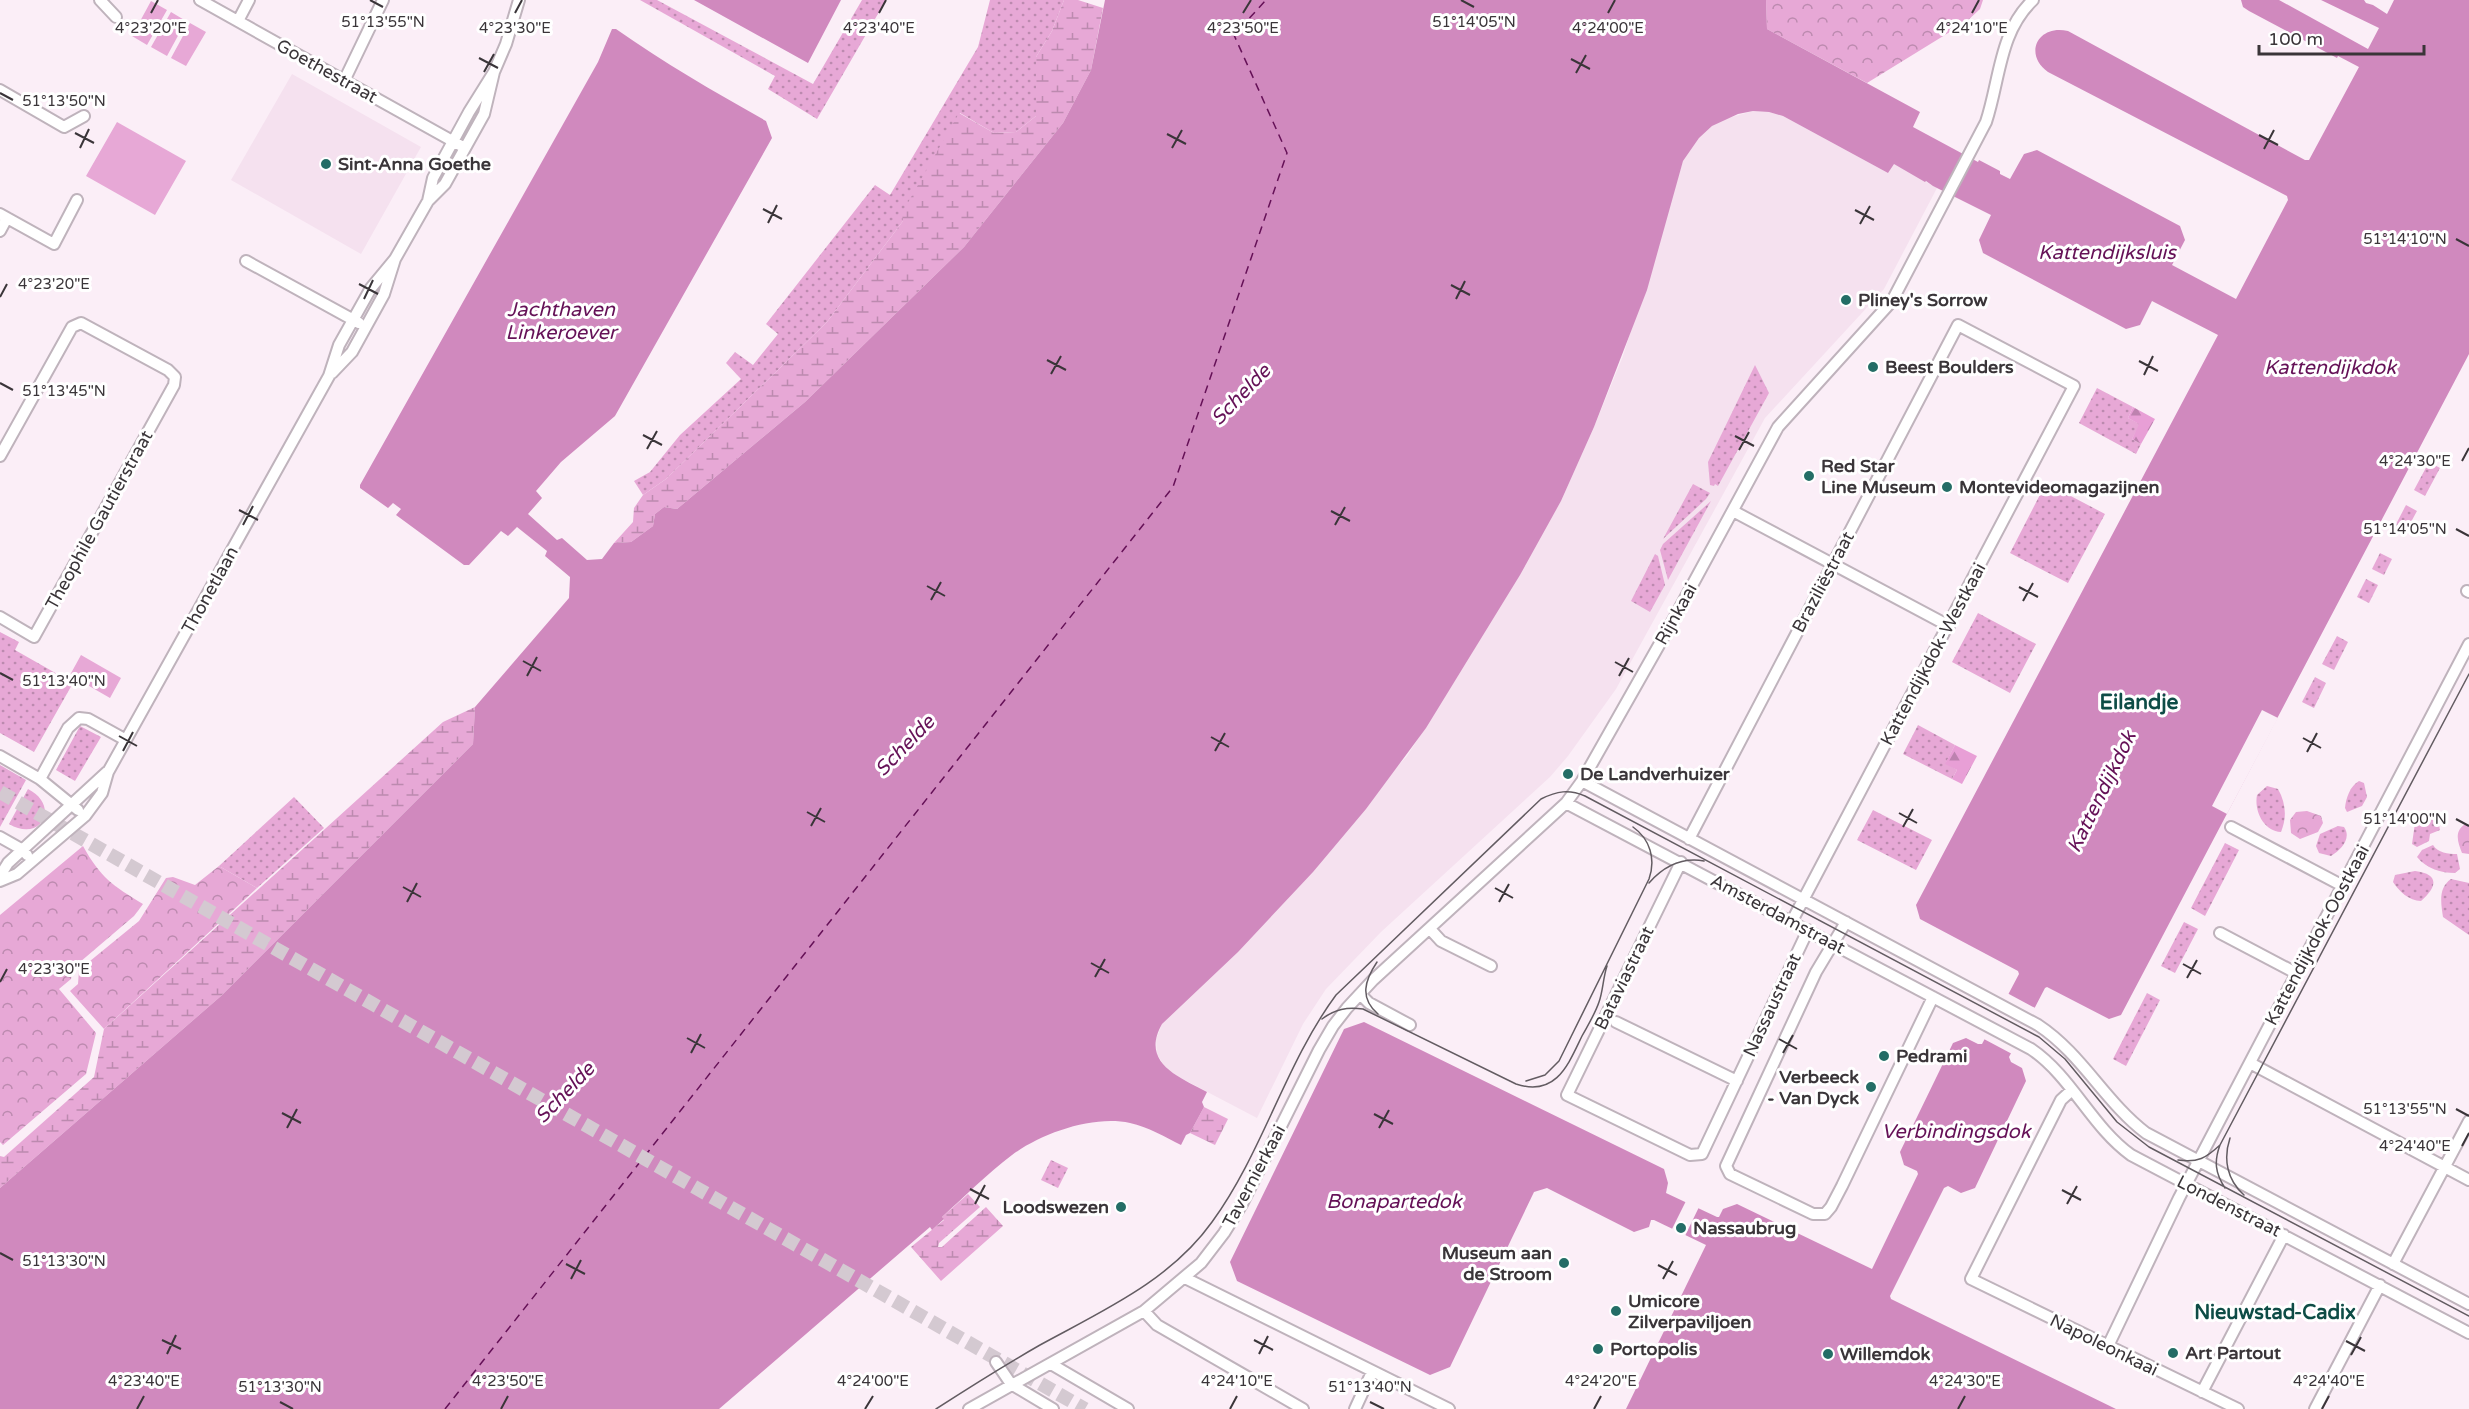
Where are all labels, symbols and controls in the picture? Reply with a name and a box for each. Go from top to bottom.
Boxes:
text: 51°13'55"N [341,13,425,31]
text: 51°14'05"N [1432,13,1516,31]
scale bar [2259,18,2424,56]
text: 4°23'20"E [115,19,187,37]
text: 4°23'30"E [479,19,551,37]
text: 4°23'40"E [843,19,915,37]
text: 4°23'50"E [1207,19,1279,37]
text: 4°24'00"E [1572,19,1644,37]
text: 4°24'10"E [1936,19,2008,37]
text: 100 m [2268,28,2323,50]
street label: Goethestraat [273,34,381,108]
text: 51°13'50"N [22,92,106,110]
place label: Sint-Anna Goethe [338,153,491,175]
marker: Sint-Anna Goethe [319,157,333,171]
text: 51°14'10"N [2363,230,2447,248]
water label: Kattendijksluis [2038,241,2177,265]
text: 4°23'20"E [18,275,90,293]
place label: Pliney's Sorrow [1858,289,1988,311]
marker: Pliney's Sorrow [1839,293,1853,307]
water label: Jachthaven Linkeroever [506,298,619,345]
place label: Beest Boulders [1885,356,2014,378]
water label: Kattendijkdok [2264,356,2398,380]
water label: Schelde [1206,358,1277,430]
marker: Beest Boulders [1866,360,1880,374]
text: 51°13'45"N [22,382,106,400]
street label: Theophile Gautierstraat [41,426,158,613]
text: 4°24'30"E [2379,452,2451,470]
place label: Red Star Line Museum [1821,455,1936,498]
marker: Red Star Line Museum [1802,469,1816,483]
place label: Montevideomagazijnen [1959,476,2159,498]
marker: Montevideomagazijnen [1940,480,1954,494]
text: 51°14'05"N [2363,520,2447,538]
street label: Braziliëstraat [1787,528,1859,636]
street label: Thonetlaan [177,542,243,638]
street label: Kattendijkdok-Westkaai [1875,559,1991,749]
street label: Rijnkaai [1650,579,1702,649]
text: 51°13'40"N [22,672,106,690]
district label: Eilandje [2100,690,2179,715]
water label: Schelde [870,709,941,781]
water label: Kattendijkdok [2062,725,2143,857]
place label: De Landverhuizer [1580,763,1731,785]
marker: De Landverhuizer [1561,767,1575,781]
text: 51°14'00"N [2363,810,2447,828]
street label: Kattendijkdok-Oostkaai [2260,841,2374,1029]
street label: Amsterdamstraat [1707,869,1849,959]
street label: Bataviastraat [1589,922,1659,1033]
street label: Nassaustraat [1738,949,1806,1060]
text: 4°23'30"E [18,960,90,978]
place label: Pedrami [1896,1045,1967,1067]
marker: Pedrami [1877,1049,1891,1063]
water label: Schelde [530,1056,601,1128]
place label: Verbeeck - Van Dyck [1767,1066,1859,1109]
marker: Verbeeck - Van Dyck [1864,1080,1878,1094]
text: 51°13'55"N [2363,1100,2447,1118]
water label: Verbindingsdok [1881,1120,2033,1144]
street label: Tavernierkaai [1218,1121,1290,1231]
text: 4°24'40"E [2379,1137,2451,1155]
street label: Londenstraat [2173,1170,2285,1242]
water label: Bonapartedok [1326,1190,1464,1214]
place label: Loodswezen [1002,1196,1109,1218]
marker: Loodswezen [1114,1200,1128,1214]
place label: Nassaubrug [1693,1217,1796,1239]
marker: Nassaubrug [1674,1221,1688,1235]
place label: Museum aan de Stroom [1442,1242,1552,1285]
text: 51°13'30"N [22,1252,106,1270]
marker: Museum aan de Stroom [1557,1256,1571,1270]
place label: Umicore Zilverpaviljoen [1628,1290,1751,1333]
district label: Nieuwstad-Cadix [2194,1301,2356,1325]
marker: Umicore Zilverpaviljoen [1609,1304,1623,1318]
street label: Napoleonkaai [2046,1309,2162,1381]
place label: Portopolis [1610,1338,1698,1360]
marker: Portopolis [1591,1342,1605,1356]
place label: Art Partout [2185,1342,2281,1364]
place label: Willemdok [1840,1343,1930,1365]
marker: Art Partout [2166,1346,2180,1360]
marker: Willemdok [1821,1347,1835,1361]
text: 4°23'40"E [108,1372,180,1390]
text: 4°23'50"E [472,1372,544,1390]
text: 4°24'00"E [837,1372,909,1390]
text: 4°24'10"E [1201,1372,1273,1390]
text: 4°24'20"E [1565,1372,1637,1390]
text: 4°24'30"E [1929,1372,2001,1390]
text: 4°24'40"E [2293,1372,2365,1390]
text: 51°13'30"N [238,1378,322,1396]
text: 51°13'40"N [1328,1378,1412,1396]

